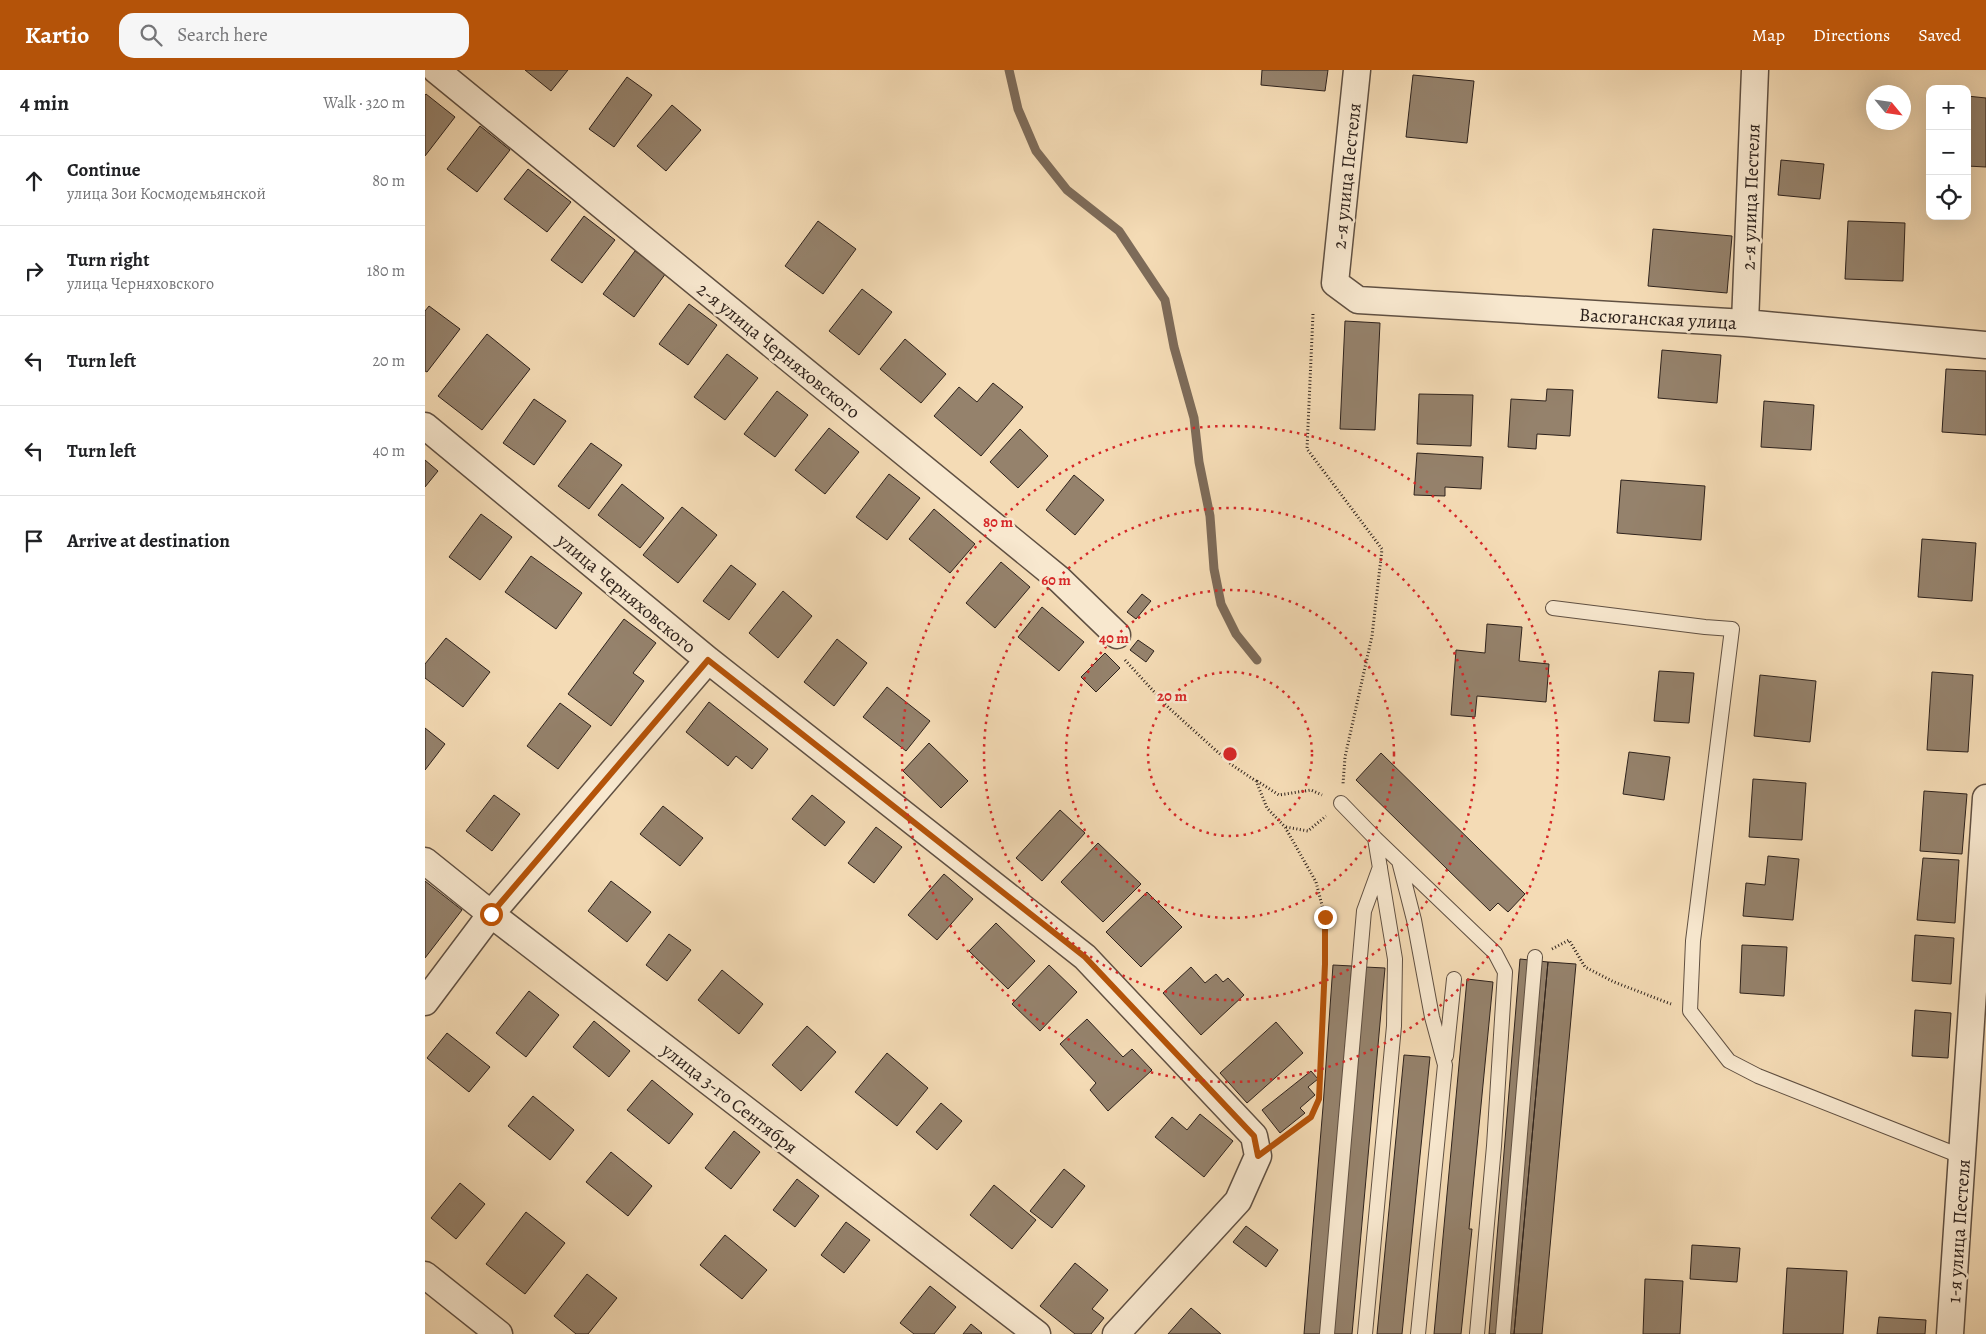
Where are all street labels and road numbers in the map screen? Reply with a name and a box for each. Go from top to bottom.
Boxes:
street label: 2-я улица Пестеля [1326,102,1368,250]
street label: 2-я улица Пестеля [1735,123,1767,271]
street label: 2-я улица Черняховского [691,277,866,425]
street label: Васюганская улица [1578,302,1738,336]
street label: улица Черняховского [550,527,702,660]
street label: улица 3-го Сентября [655,1037,803,1160]
street label: 1-я улица Пестеля [1941,1158,1977,1304]

